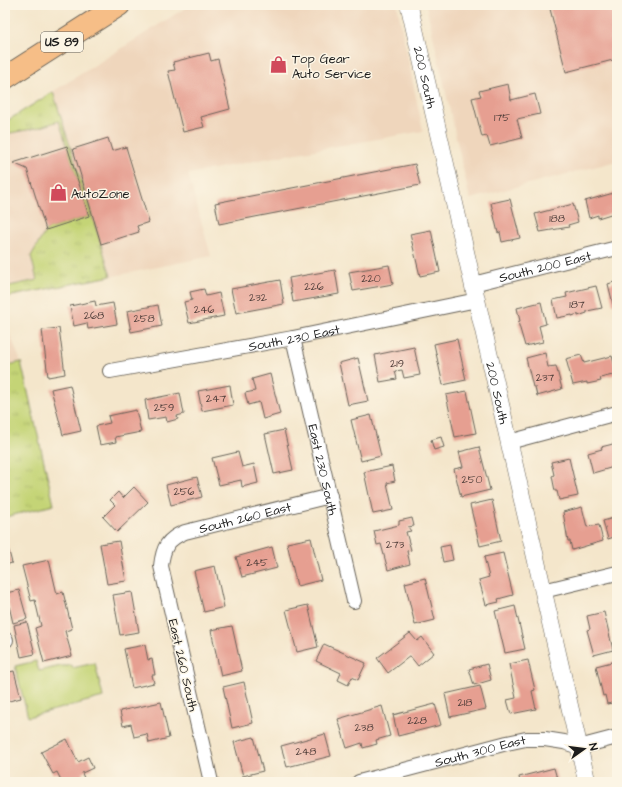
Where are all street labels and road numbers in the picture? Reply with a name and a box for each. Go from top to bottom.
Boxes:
road number: US 89 [41,32,83,52]
street label: 200 South [409,45,440,111]
street label: South 200 East [497,247,594,287]
street label: South 230 East [247,320,342,356]
street label: 200 South [481,360,513,426]
street label: East 230 South [303,422,342,518]
street label: South 260 East [197,498,294,538]
street label: East 260 South [164,617,203,714]
street label: South 300 East [433,731,528,772]

